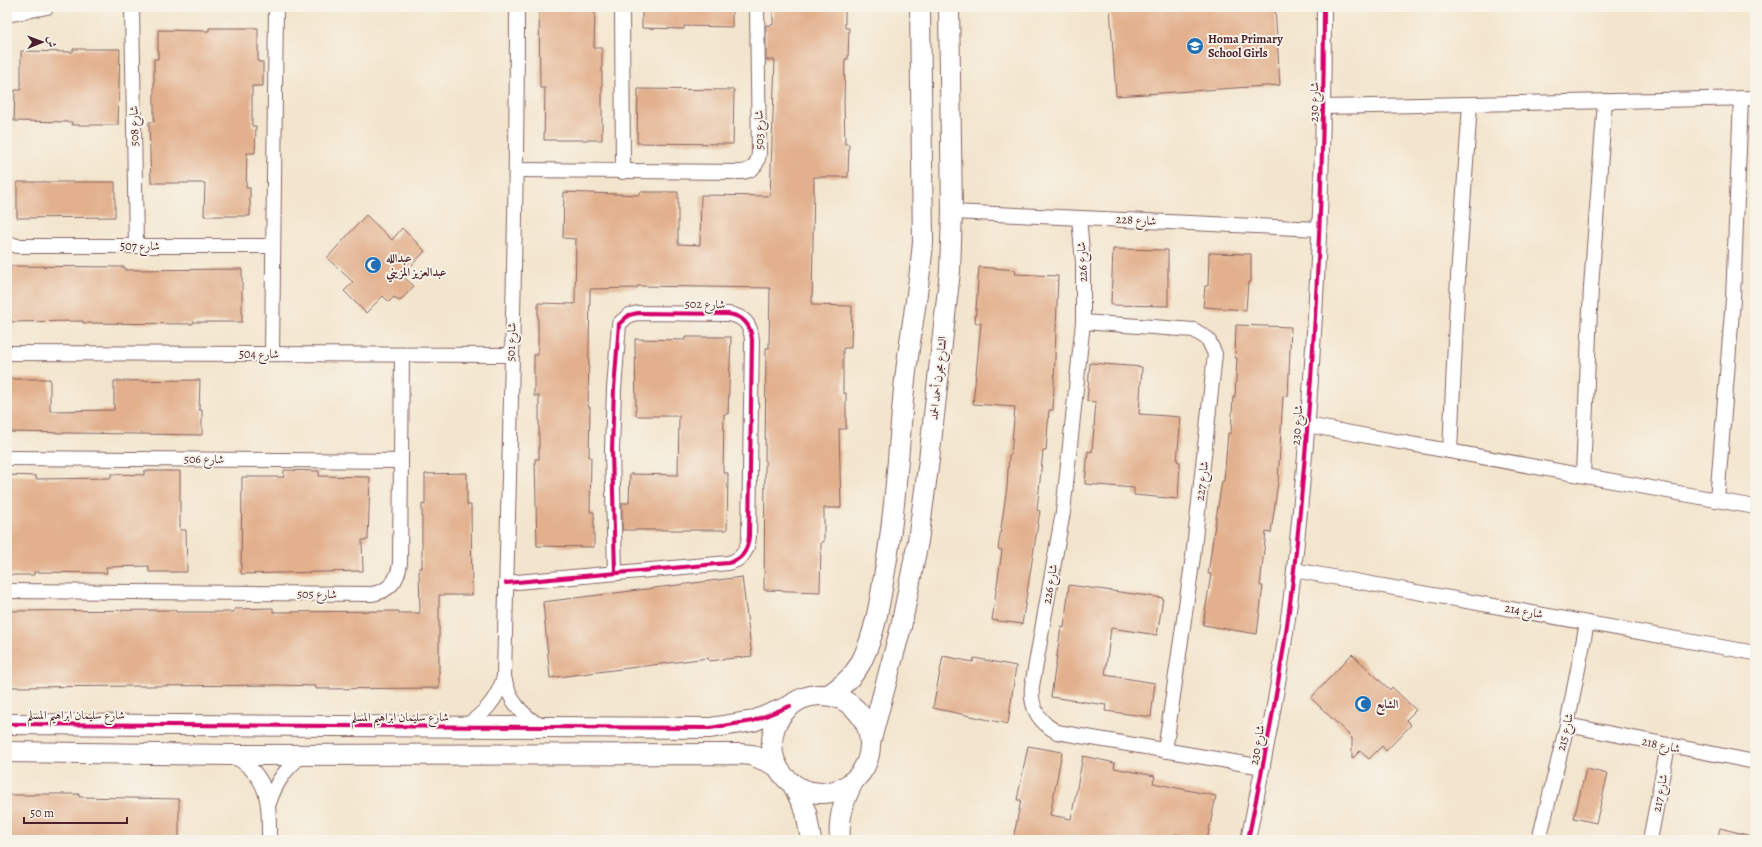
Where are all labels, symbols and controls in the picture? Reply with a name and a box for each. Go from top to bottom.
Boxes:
north arrow [22,22,62,62]
place label: Homa Primary School Girls [1208,31,1283,61]
text: ش [44,36,59,48]
school or university icon: Homa Primary School Girls [1185,36,1205,56]
street label: شارع 230 [1306,82,1325,122]
street label: شارع 508 [126,105,145,146]
street label: شارع 503 [751,110,770,150]
street label: شارع 228 [1115,211,1157,232]
street label: شارع 507 [120,238,160,257]
street label: شارع 226 [1073,241,1094,282]
place label: عبدالله عبدالعزيز المزيني [386,250,447,283]
mosque icon: عبدالله عبدالعزيز المزيني [363,255,383,275]
street label: شارع 502 [685,296,726,315]
street label: شارع 501 [502,322,523,362]
street label: الشارع مجرن أحمد الحمد [926,335,953,421]
street label: شارع 504 [239,346,279,365]
street label: شارع 230 [1288,404,1309,446]
street label: شارع 506 [184,451,224,470]
street label: شارع 227 [1192,460,1215,502]
street label: شارع 226 [1039,563,1064,606]
street label: شارع 505 [297,586,337,605]
street label: شارع 214 [1503,600,1545,625]
mosque icon: الشايع [1353,694,1373,714]
place label: الشايع [1376,696,1399,716]
street label: شارع سليمان ابراهيم المسلم [27,707,125,727]
street label: شارع سليمان ابراهيم المسلم [351,709,449,729]
street label: شارع 215 [1553,711,1580,753]
street label: شارع 230 [1246,724,1271,767]
street label: شارع 218 [1640,733,1682,760]
street label: شارع 217 [1649,773,1674,814]
scale bar [24,799,127,825]
text: 50 m [30,805,54,821]

